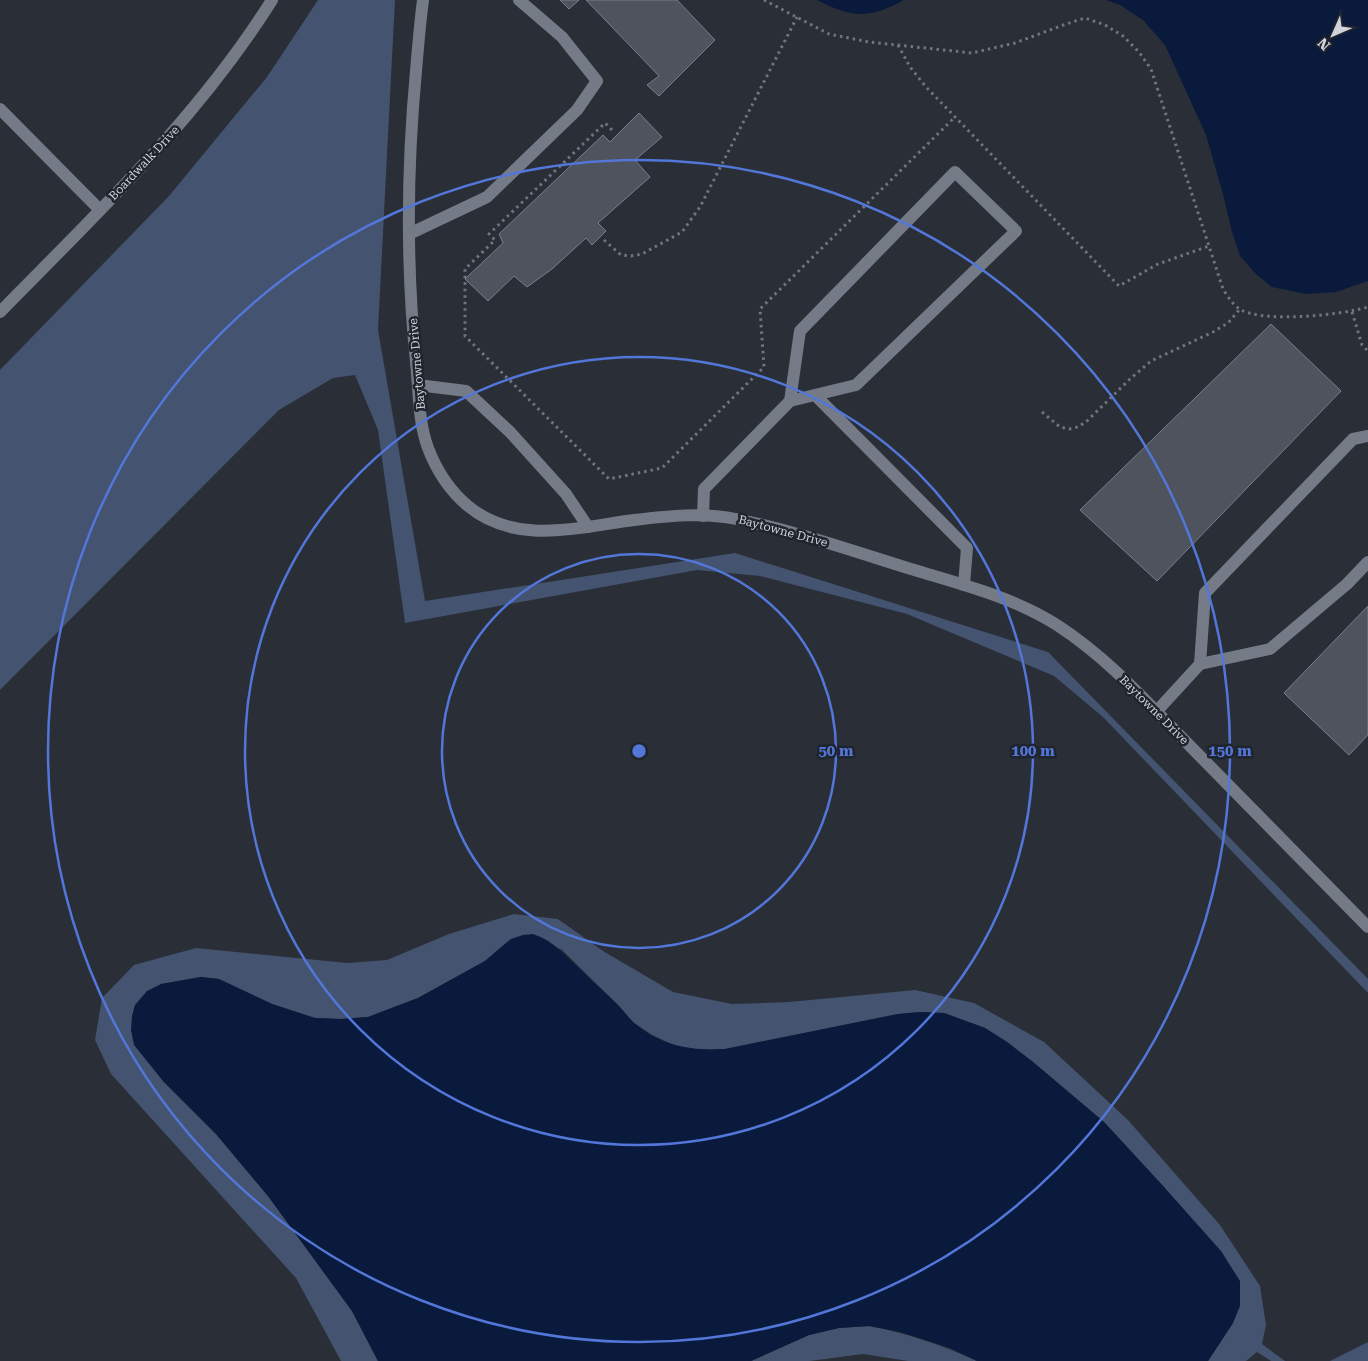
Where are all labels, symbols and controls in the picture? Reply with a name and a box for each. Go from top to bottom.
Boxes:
north arrow [1308,10,1358,60]
text: N [1314,35,1333,54]
street label: Boardwalk Drive [106,123,182,203]
street label: Baytowne Drive [406,317,428,410]
street label: Baytowne Drive [737,512,830,550]
street label: Baytowne Drive [1117,673,1192,748]
centre of rings [630,742,648,760]
text: 50 m [818,742,854,760]
text: 100 m [1011,742,1055,760]
text: 150 m [1208,742,1252,760]

